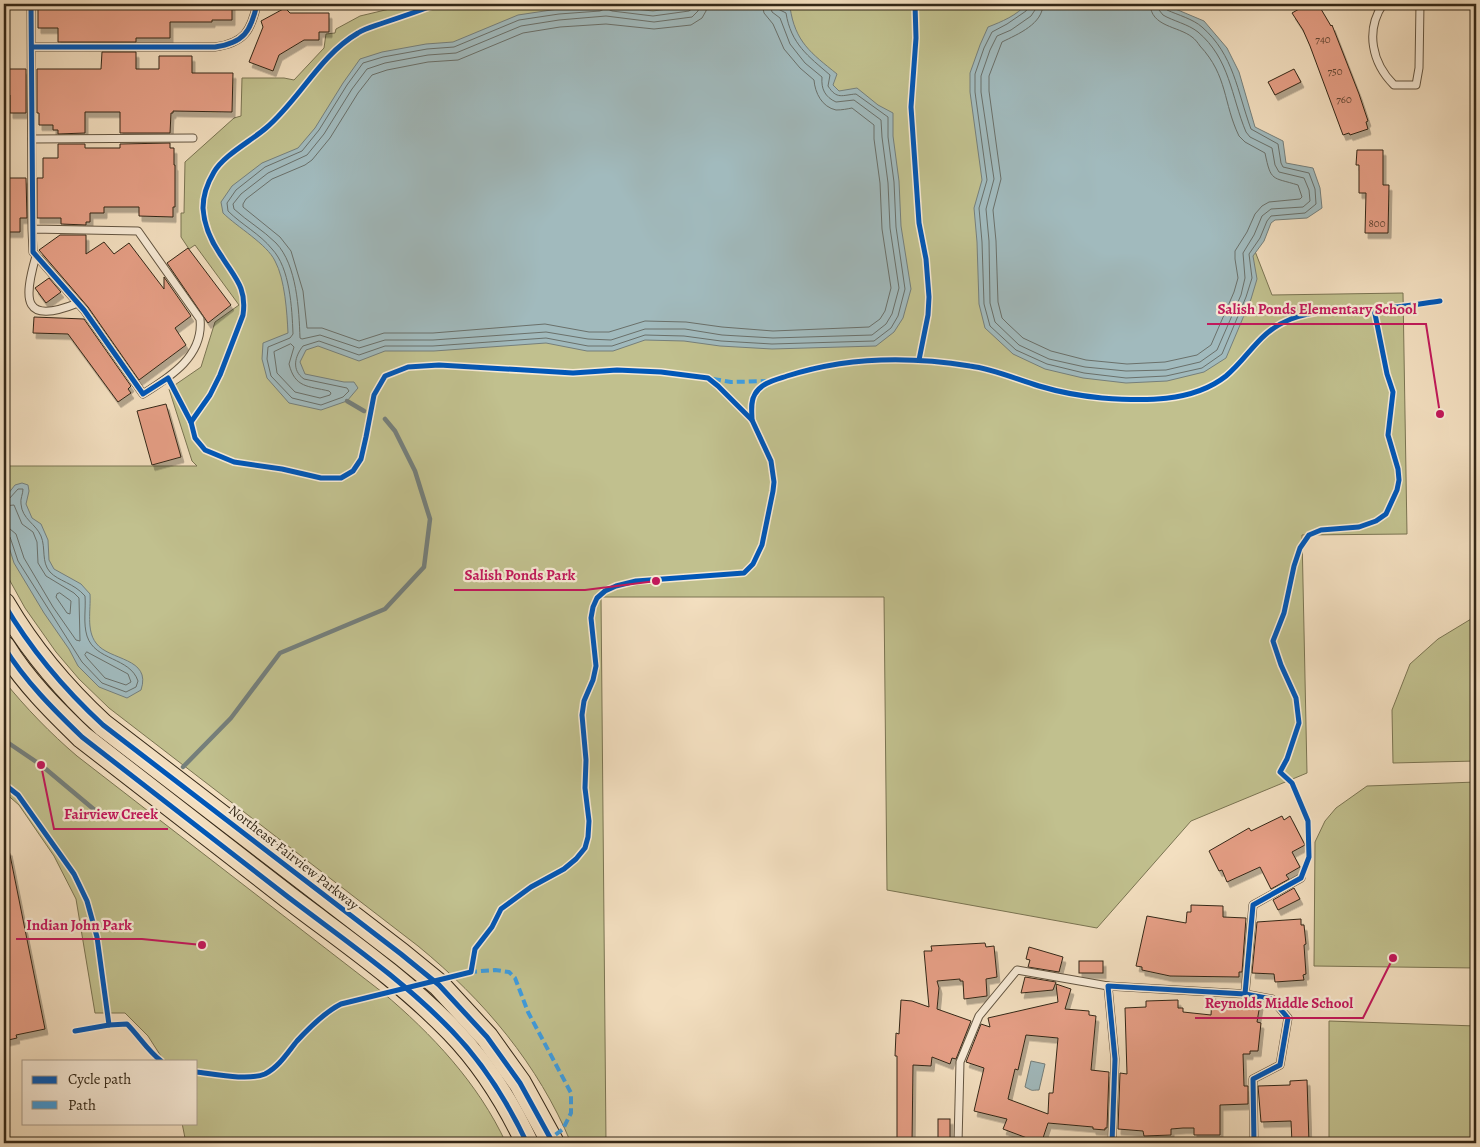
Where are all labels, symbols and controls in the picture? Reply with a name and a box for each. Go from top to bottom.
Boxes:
house number: 740 [1315,32,1331,47]
house number: 750 [1327,64,1343,79]
house number: 760 [1336,92,1352,107]
house number: 800 [1368,216,1386,231]
callout: Salish Ponds Elementary School [1207,294,1426,324]
text: Salish Ponds Elementary School [1217,299,1417,319]
callout: Salish Ponds Park [454,560,585,590]
text: Salish Ponds Park [465,565,576,585]
callout: Fairview Creek [54,799,168,829]
street label: Northeast Fairview Parkway [225,801,363,915]
text: Fairview Creek [64,804,158,824]
callout: Indian John Park [16,909,142,939]
text: Indian John Park [26,915,132,935]
callout: Reynolds Middle School [1195,988,1363,1018]
text: Reynolds Middle School [1205,993,1353,1013]
legend [22,1060,198,1124]
text: Cycle path [68,1069,131,1089]
text: Path [68,1095,96,1115]

